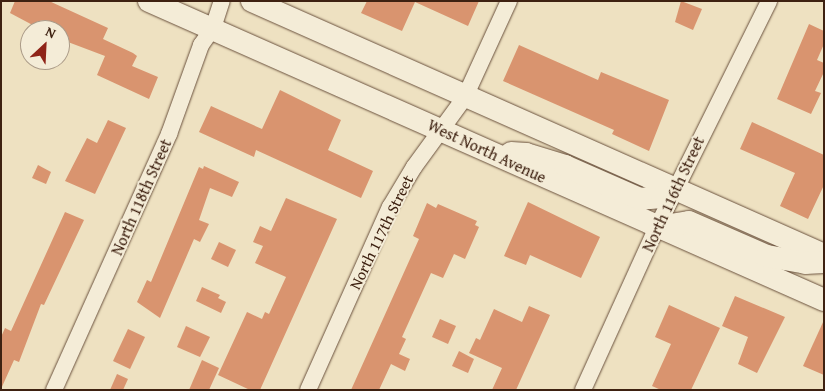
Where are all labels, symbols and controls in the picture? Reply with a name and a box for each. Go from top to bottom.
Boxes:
north arrow [20,20,70,70]
text: N [42,21,59,43]
street label: West North Avenue [425,115,549,187]
street label: North 116th Street [638,133,708,255]
street label: North 118th Street [107,136,175,258]
street label: North 117th Street [345,172,417,292]

